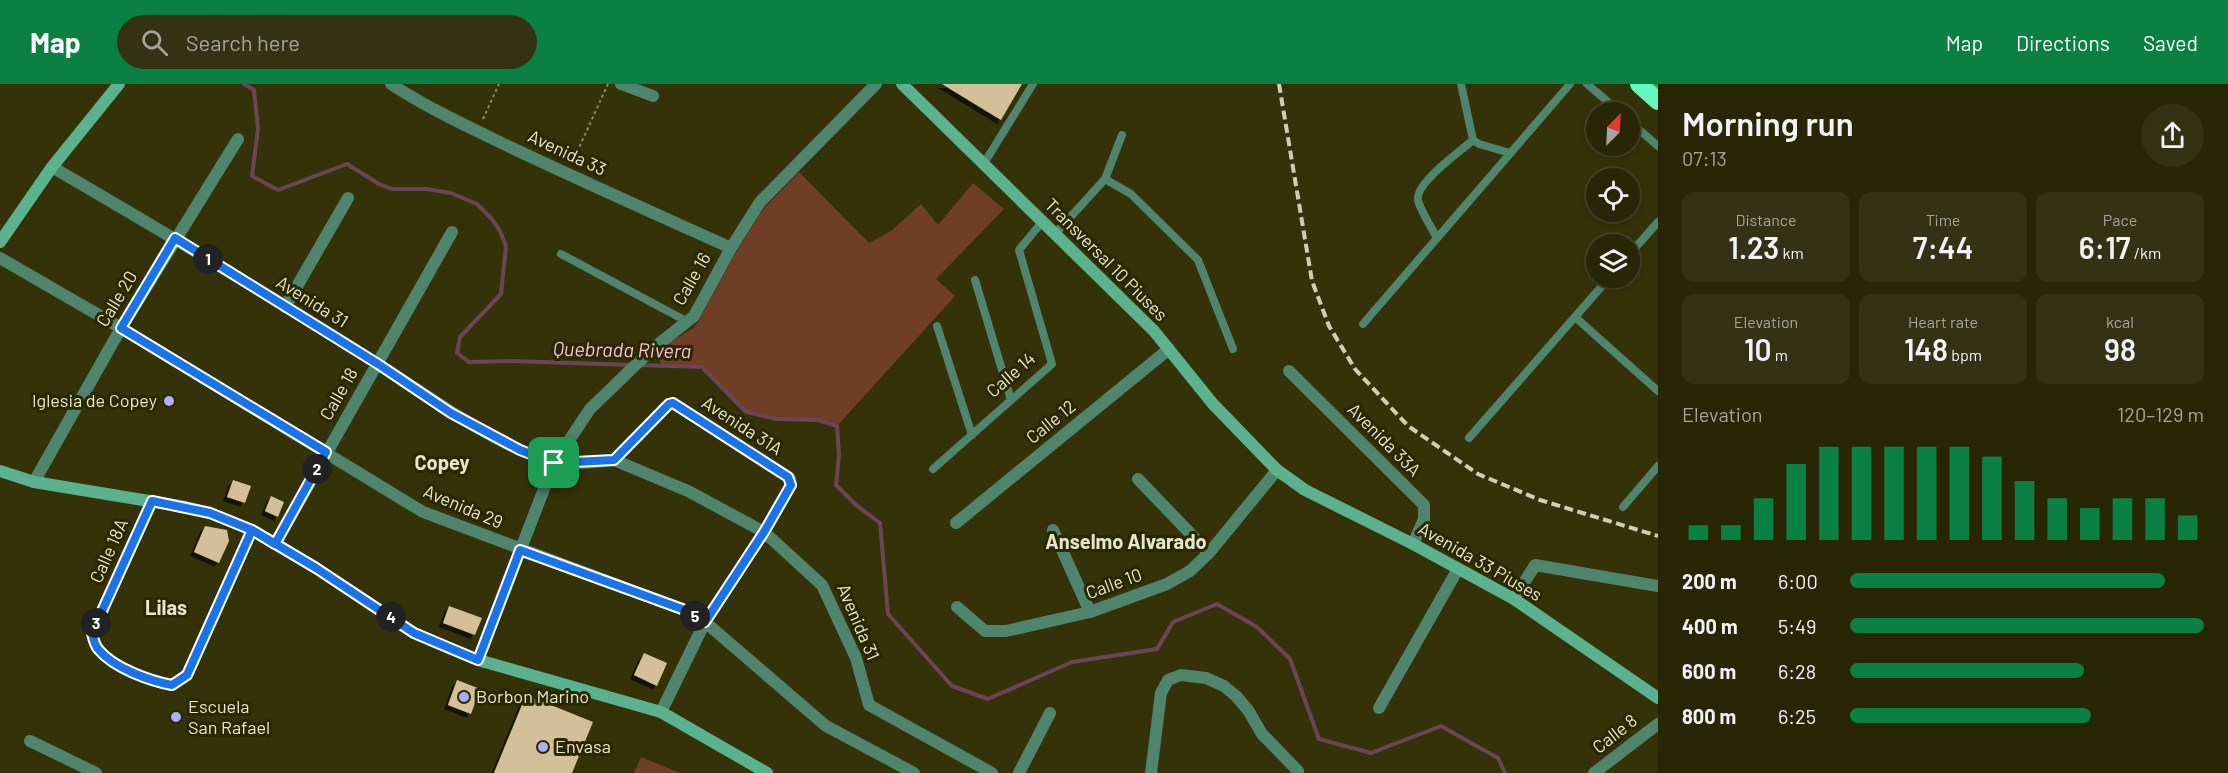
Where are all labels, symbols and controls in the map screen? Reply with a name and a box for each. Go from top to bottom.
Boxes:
search box [117,15,537,69]
text: Map [30,25,81,59]
icon: search [138,26,171,59]
text: Search here [186,29,300,55]
text: Map [1946,30,1983,55]
text: Directions [2016,30,2110,55]
text: Saved [2143,30,2198,55]
north arrow [1586,102,1640,156]
map controls [1586,102,1640,288]
text: Morning run [1682,103,1854,143]
button: share [2141,104,2204,167]
street label: Avenida 33 [525,124,610,180]
text: 07:13 [1682,146,1727,170]
button: locate [1586,168,1640,222]
street label: Transversal 10 Piuses [1041,193,1173,325]
text: Distance [1736,210,1796,229]
text: Time [1926,210,1960,229]
text: Pace [2103,210,2137,229]
text: 1.23 [1728,229,1779,265]
text: 7:44 [1913,229,1973,265]
text: 6:17 [2079,229,2130,265]
button: layers [1586,234,1640,288]
text: km [1779,243,1804,262]
text: /km [2130,243,2161,262]
pin: 1 [193,244,223,274]
street label: Calle 16 [667,248,715,309]
text: 1 [205,249,211,268]
street label: Calle 20 [91,267,141,330]
street label: Avenida 31 [273,270,353,332]
text: Elevation [1734,312,1798,331]
text: Heart rate [1908,312,1978,331]
text: kcal [2106,312,2134,331]
text: 10 [1744,331,1772,367]
text: 148 [1904,331,1948,367]
text: 98 [2104,331,2136,367]
water label: Quebrada Rivera [553,336,691,362]
text: m [1772,345,1788,364]
text: bpm [1948,345,1982,364]
street label: Calle 14 [981,347,1039,401]
street label: Calle 18 [314,363,362,424]
place label: Iglesia de Copey [32,389,157,411]
street label: Avenida 31A [698,391,787,459]
marker: Iglesia de Copey [162,394,176,408]
street label: Calle 12 [1021,395,1080,448]
street label: Avenida 33A [1343,398,1426,481]
text: Elevation [1682,402,1763,426]
text: 120–129 m [2117,402,2204,426]
pin [528,437,579,488]
icon: arrive [537,446,570,479]
district label: Copey [414,450,470,474]
pin: 2 [302,454,332,484]
text: 2 [313,459,321,478]
street label: Avenida 29 [420,480,506,533]
street label: Calle 18A [84,515,132,586]
street label: Avenida 33 Piuses [1415,517,1546,605]
district label: Anselmo Alvarado [1045,529,1207,553]
street label: Calle 10 [1083,563,1145,603]
text: 200 m [1682,569,1737,593]
text: 6:00 [1778,569,1818,593]
street label: Avenida 31 [833,580,885,663]
district label: Lilas [145,595,187,619]
pin: 5 [680,601,710,631]
pin: 4 [376,602,406,632]
text: 5 [691,606,699,625]
text: 4 [386,607,396,626]
pin: 3 [81,608,111,638]
text: 3 [92,613,100,632]
text: 400 m [1682,614,1738,638]
text: 5:49 [1778,614,1817,638]
text: 600 m [1682,659,1736,683]
text: 6:28 [1778,659,1816,683]
place label: Borbon Marino [476,685,589,707]
marker: Borbon Marino [457,690,471,704]
place label: Escuela San Rafael [188,695,270,738]
text: 800 m [1682,704,1736,728]
text: 6:25 [1778,704,1816,728]
street label: Calle 8 [1588,709,1641,758]
marker: Escuela San Rafael [169,710,183,724]
place label: Envasa [555,735,611,757]
marker: Envasa [536,740,550,754]

